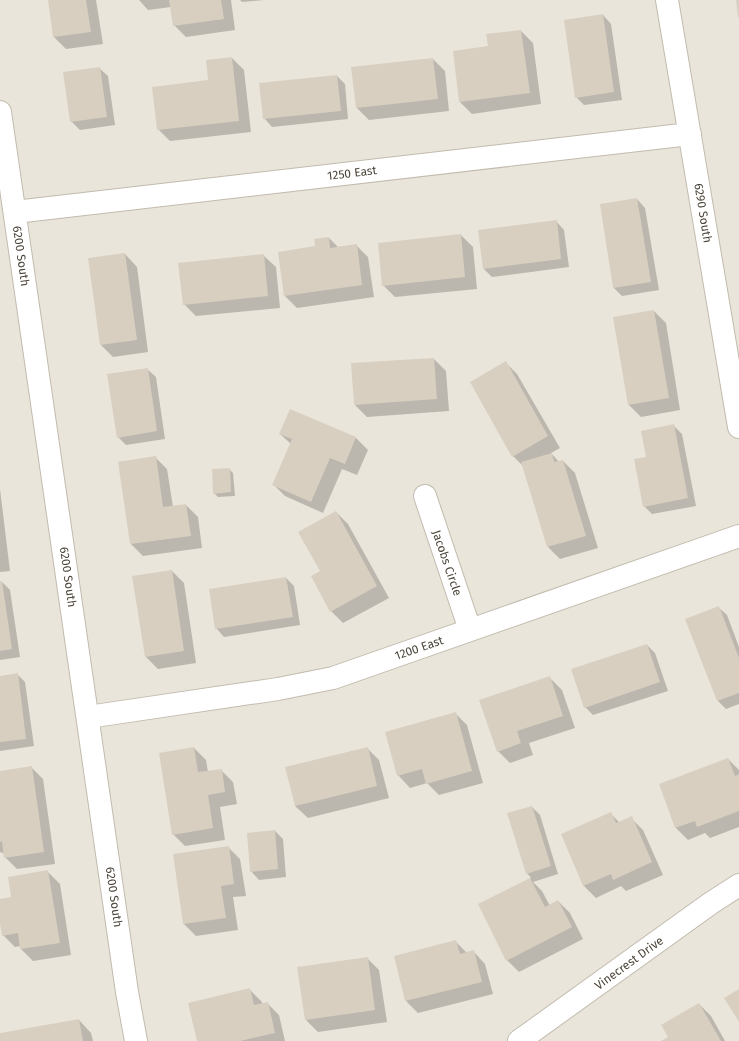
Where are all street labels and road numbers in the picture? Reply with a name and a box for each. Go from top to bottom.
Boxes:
street label: 1250 East [327,163,378,183]
street label: 6290 South [691,182,715,244]
street label: 6200 South [10,225,32,287]
street label: Jacobs Circle [429,528,465,598]
street label: 6200 South [57,546,79,608]
street label: 1200 East [393,633,446,663]
street label: 6200 South [103,866,125,928]
street label: Vinecrest Drive [592,933,666,993]

